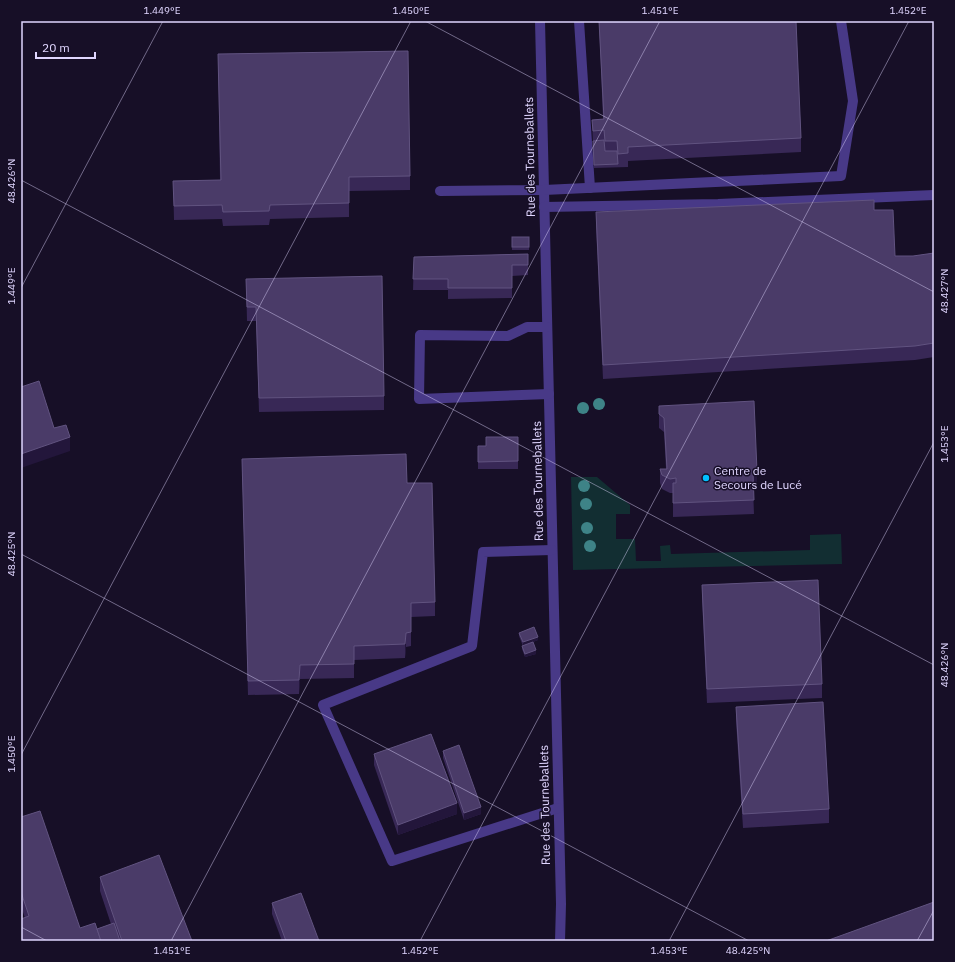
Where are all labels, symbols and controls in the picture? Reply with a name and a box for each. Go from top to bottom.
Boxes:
text: 1.449°E [143,4,181,17]
text: 1.450°E [392,4,430,17]
text: 1.451°E [641,4,679,17]
text: 1.452°E [889,4,927,17]
scale bar [36,34,95,60]
text: 20 m [42,40,70,55]
street label: Rue des Tourneballets [521,97,538,217]
text: 48.426°N [5,159,18,203]
text: 1.449°E [5,267,18,305]
text: 48.427°N [938,269,951,313]
street label: Rue des Tourneballets [529,421,546,541]
text: 1.453°E [938,425,951,463]
place label: Centre de Secours de Lucé [714,463,802,492]
marker: Centre de Secours de Lucé [701,473,711,483]
text: 48.425°N [5,532,18,576]
text: 48.426°N [938,643,951,687]
text: 1.450°E [5,735,18,773]
street label: Rue des Tourneballets [536,745,553,865]
text: 1.451°E [153,944,191,957]
text: 1.452°E [401,944,439,957]
text: 1.453°E [650,944,688,957]
text: 48.425°N [726,944,770,957]

